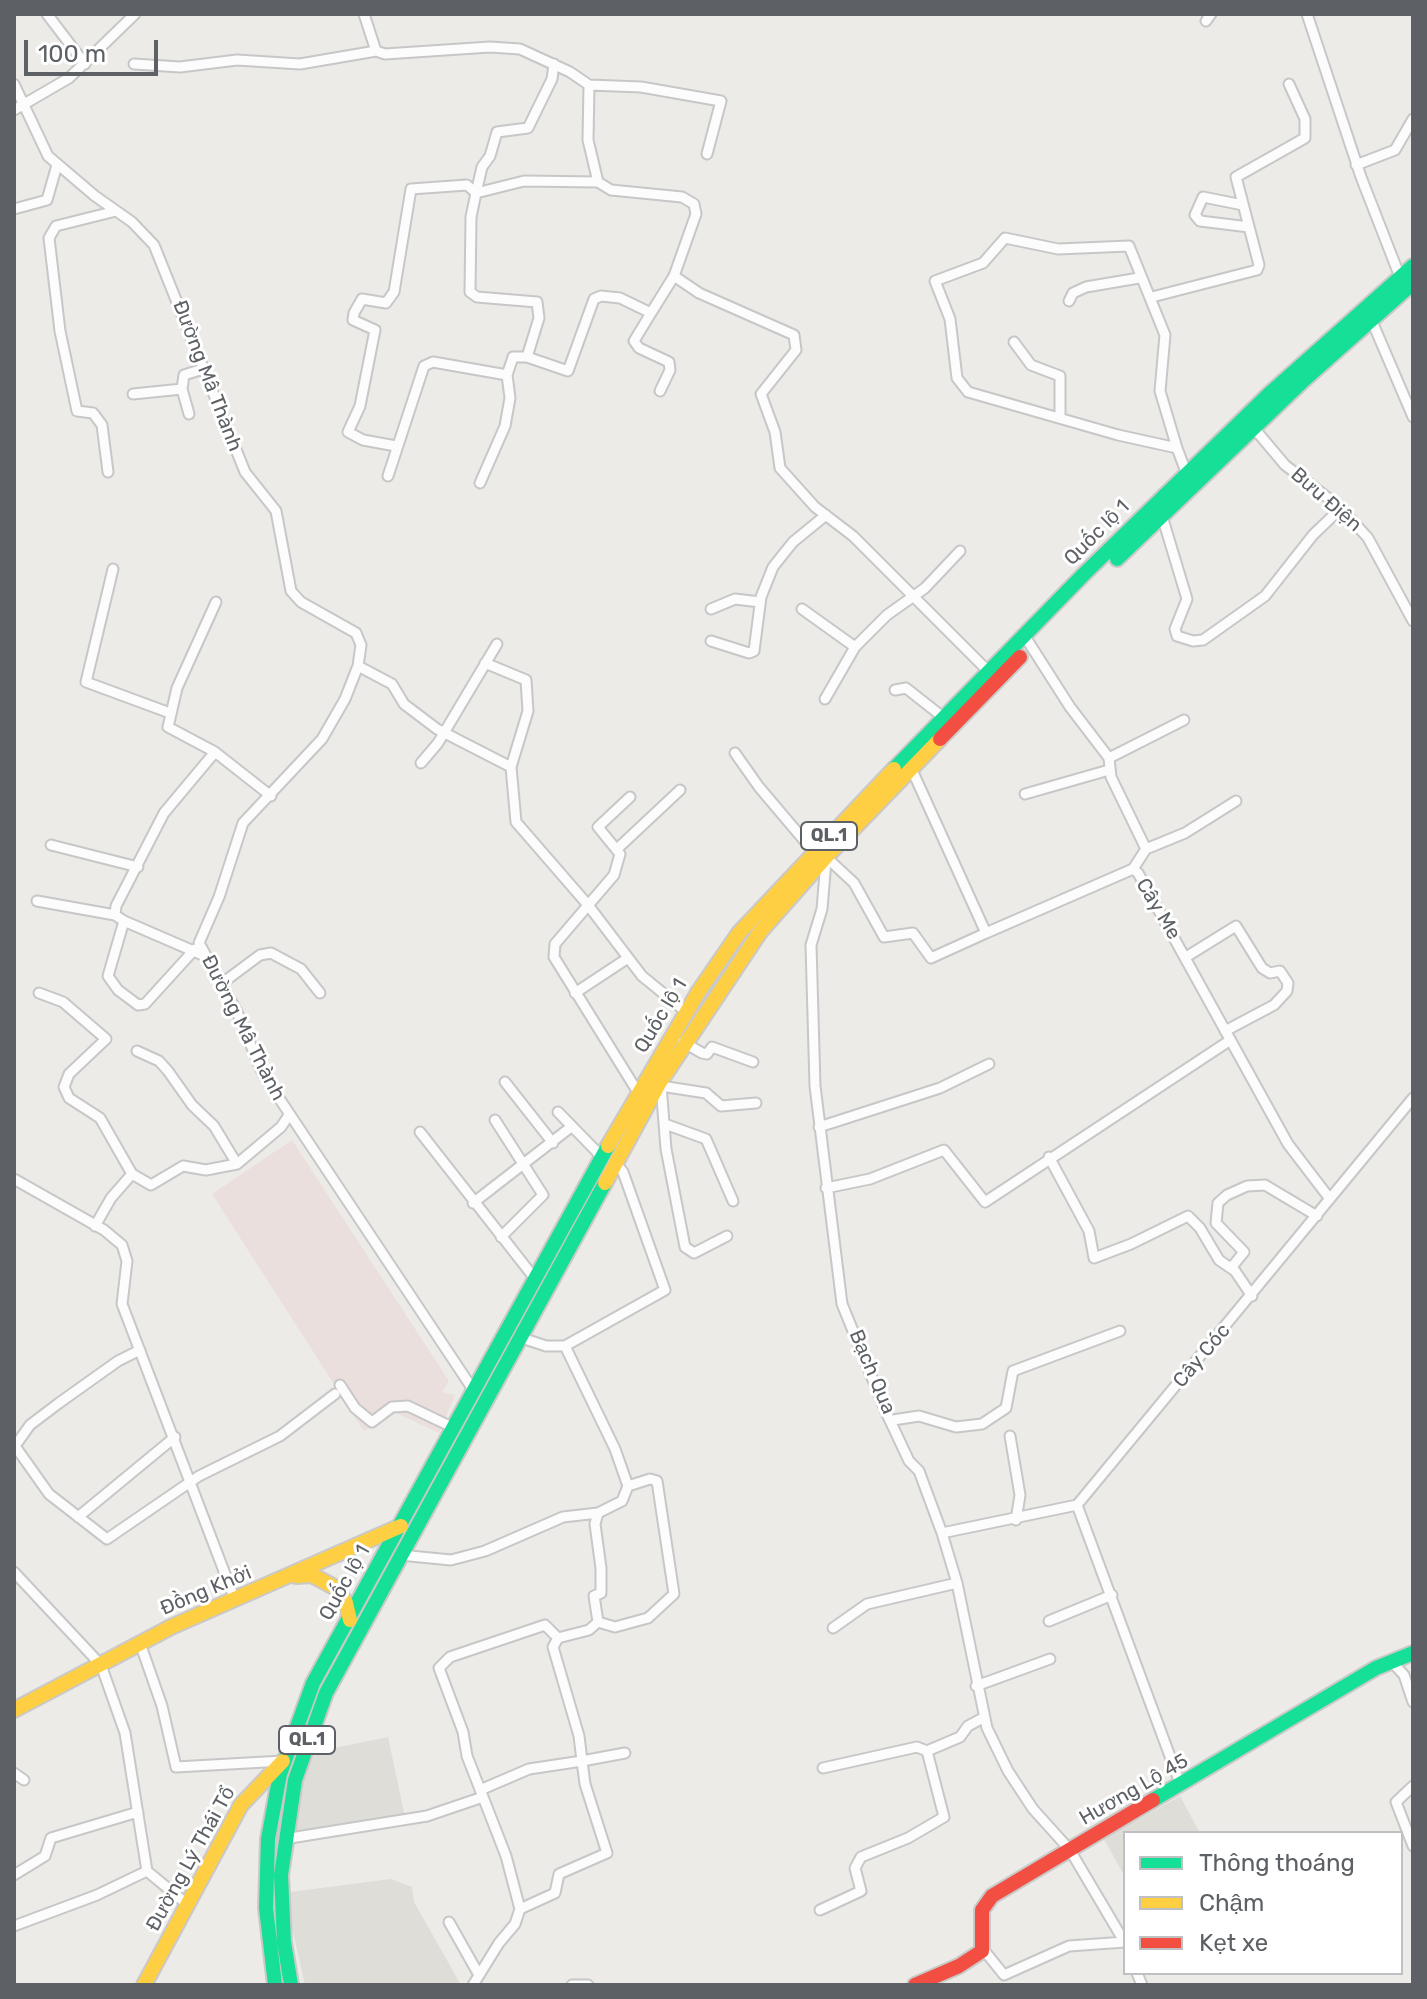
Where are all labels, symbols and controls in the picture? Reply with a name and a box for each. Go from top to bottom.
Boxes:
scale bar [28,24,162,74]
text: 100 m [38,40,106,68]
street label: Đường Mâ Thành [167,297,247,455]
street label: Bưu Điện [1286,463,1366,537]
street label: Quốc lộ 1 [1059,495,1135,571]
road number: QL.1 [801,822,857,850]
street label: Cây Me [1130,874,1186,944]
street label: Đường Mâ Thành [196,951,290,1105]
street label: Quốc lộ 1 [629,974,693,1058]
street label: Cây Cóc [1168,1319,1236,1393]
street label: Bạch Qua [844,1326,900,1418]
street label: Quốc lộ 1 [315,1541,375,1625]
street label: Đồng Khởi [157,1561,255,1621]
road number: QL.1 [279,1726,335,1754]
street label: Hương Lộ 45 [1075,1749,1193,1831]
street label: Đường Lý Thái Tổ [141,1783,241,1935]
legend [1123,1831,1403,1975]
text: Thông thoáng [1199,1849,1355,1877]
text: Chậm [1199,1889,1264,1917]
text: Kẹt xe [1199,1929,1268,1957]

